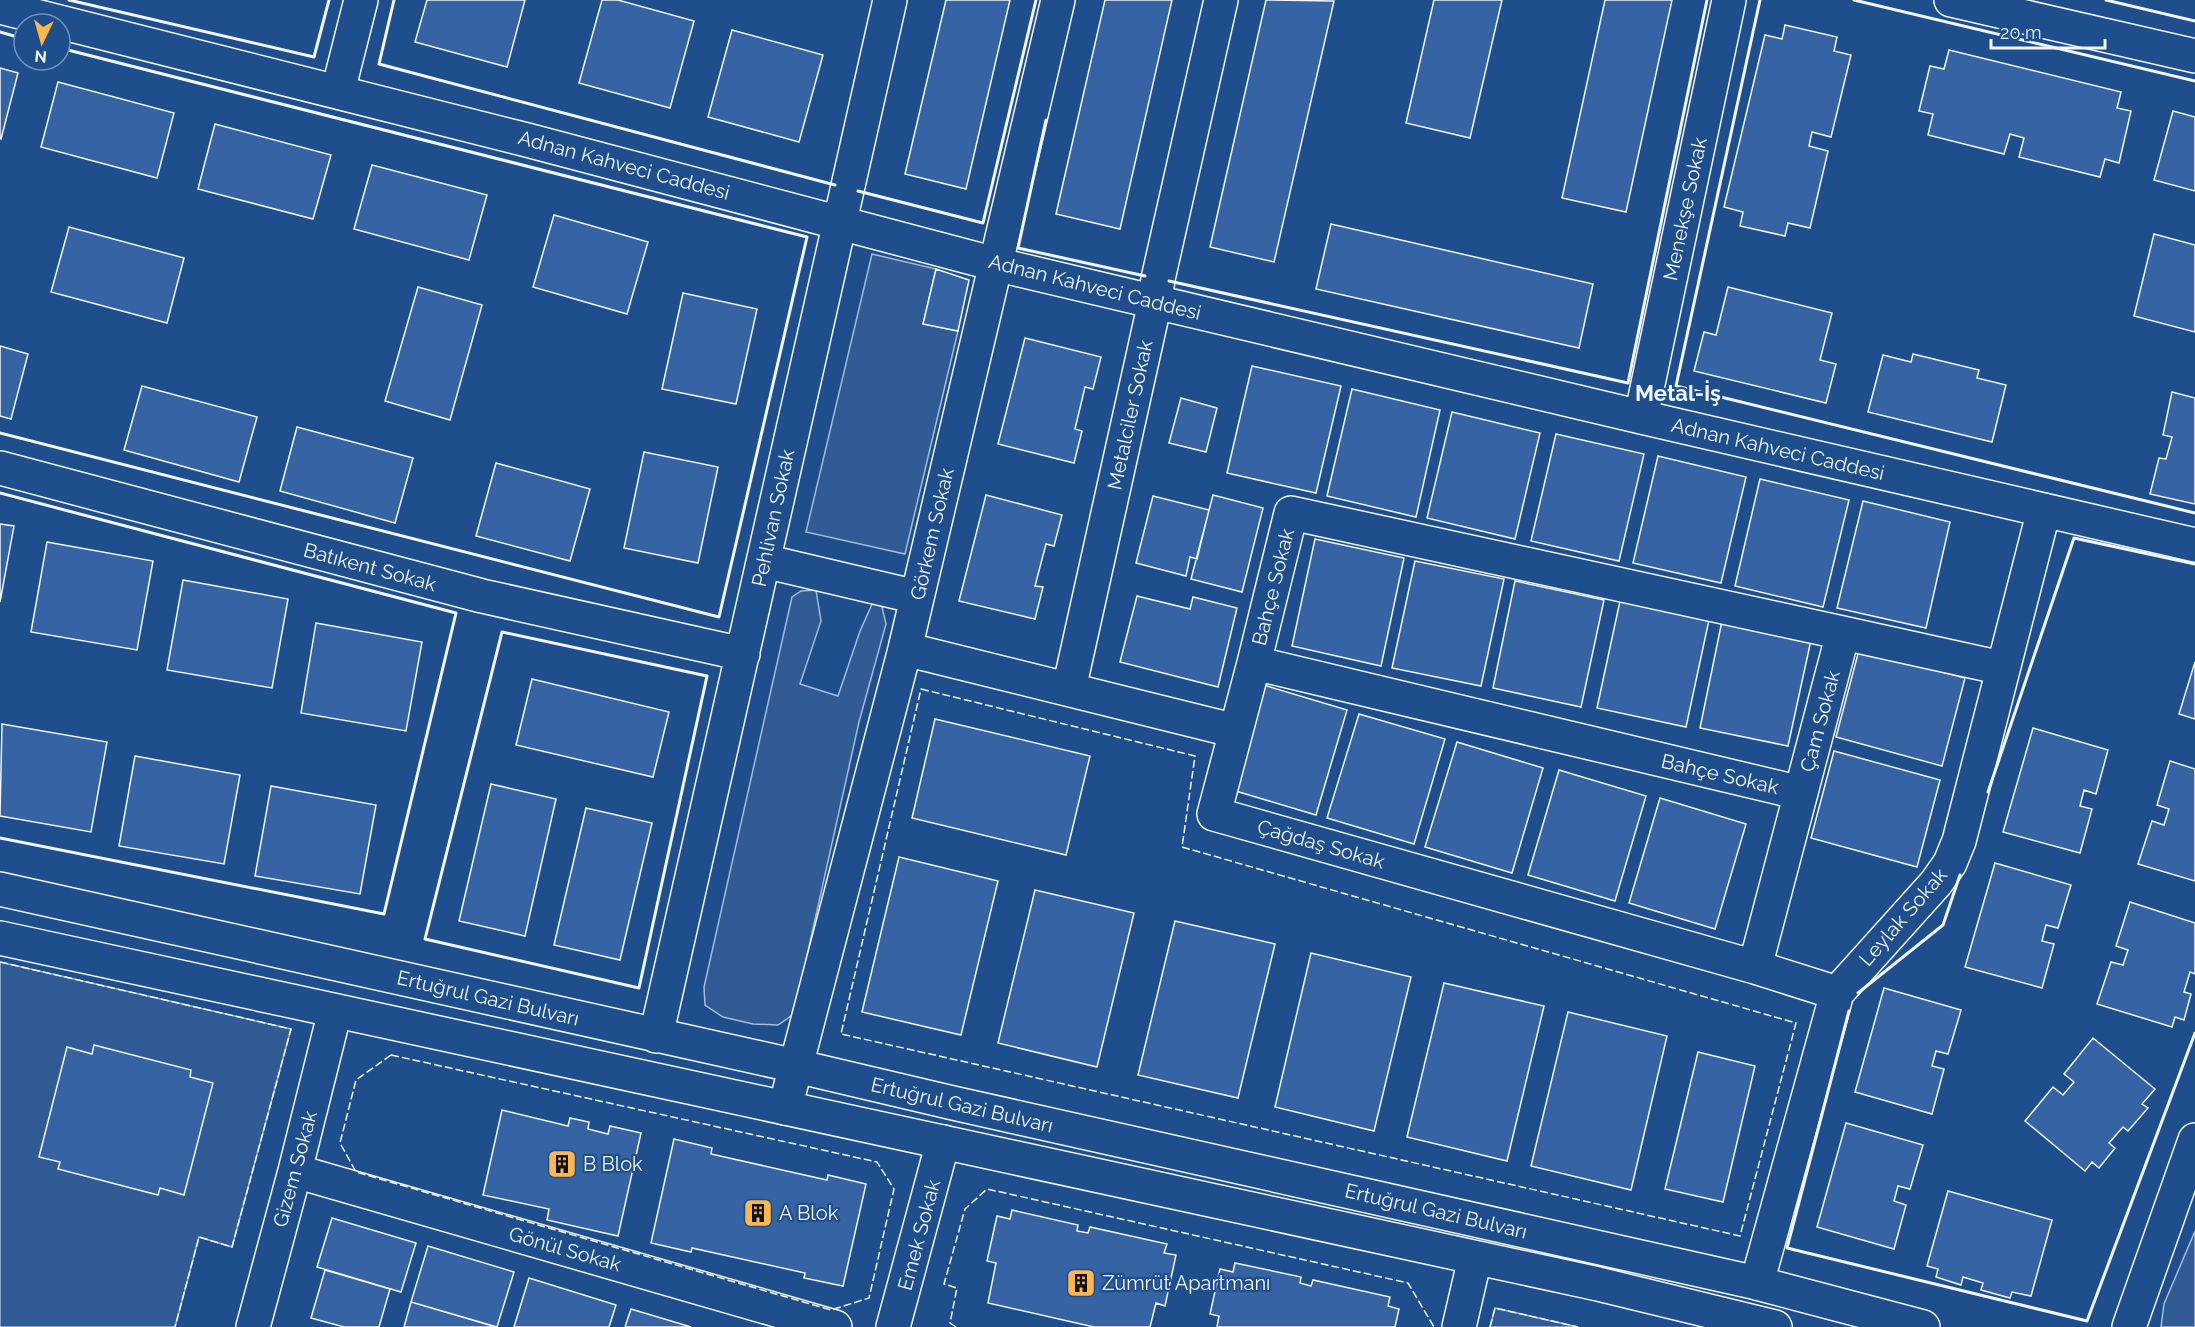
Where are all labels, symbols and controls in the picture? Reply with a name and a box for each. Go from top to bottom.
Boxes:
north arrow [12,12,72,72]
scale bar [1991,12,2105,50]
text: 20 m [2000,22,2042,43]
text: N [34,46,48,66]
street label: Adnan Kahveci Caddesi [516,125,732,205]
street label: Menekşe Sokak [1658,135,1712,283]
street label: Adnan Kahveci Caddesi [986,249,1204,325]
street label: Metalciler Sokak [1102,338,1158,492]
district label: Metal-İş [1635,380,1721,406]
street label: Adnan Kahveci Caddesi [1669,413,1887,485]
street label: Pehlivan Sokak [747,447,799,589]
street label: Görkem Sokak [905,465,959,602]
street label: Bahçe Sokak [1247,526,1299,648]
street label: Batıkent Sokak [301,538,439,596]
street label: Çam Sokak [1795,667,1845,774]
street label: Bahçe Sokak [1659,749,1781,799]
street label: Çağdaş Sokak [1255,814,1388,874]
street label: Leylak Sokak [1854,863,1952,971]
street label: Ertuğrul Gazi Bulvarı [395,965,581,1031]
street label: Ertuğrul Gazi Bulvarı [869,1072,1055,1138]
street label: Gizem Sokak [268,1108,322,1230]
building icon: B Blok [546,1148,578,1180]
place label: B Blok [583,1152,643,1176]
street label: Emek Sokak [893,1176,945,1293]
street label: Ertuğrul Gazi Bulvarı [1343,1178,1529,1244]
building icon: A Blok [742,1197,774,1229]
place label: A Blok [779,1201,839,1225]
street label: Gönül Sokak [506,1222,624,1277]
building icon: Zümrüt Apartmanı [1065,1267,1097,1299]
place label: Zümrüt Apartmanı [1102,1271,1270,1295]

